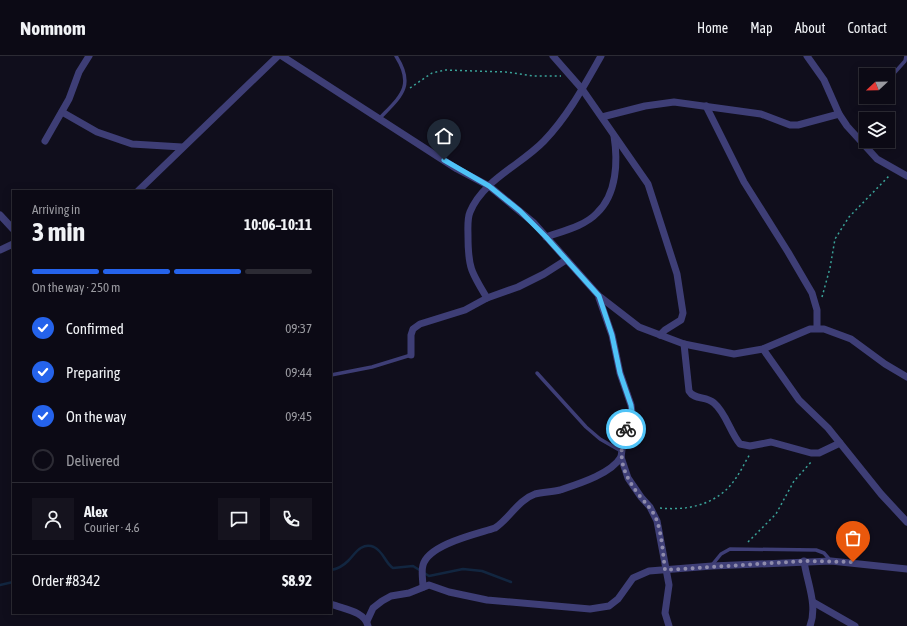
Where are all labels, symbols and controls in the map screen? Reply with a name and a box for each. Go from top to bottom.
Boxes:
text: Nomnom [20,17,86,39]
text: Home [697,20,728,36]
text: Map [750,20,773,36]
text: About [795,20,826,36]
text: Contact [848,20,887,36]
north arrow [859,68,895,104]
map controls [859,68,895,148]
button: layers [859,112,895,148]
pin [427,119,461,160]
icon: home [433,125,455,147]
text: Arriving in [32,202,80,217]
text: 10:06–10:11 [244,216,312,233]
text: 3 min [32,217,85,247]
text: On the way · 250 m [32,280,120,295]
icon: check [32,317,54,339]
text: Confirmed [66,320,124,337]
text: 09:37 [285,321,312,336]
icon: check [32,361,54,383]
text: Preparing [66,364,120,381]
text: 09:44 [285,365,312,380]
icon: check [32,405,54,427]
text: On the way [66,408,127,425]
text: 09:45 [285,409,312,424]
courier [606,409,646,449]
icon: bike [615,418,637,440]
text: Delivered [66,452,120,469]
button: person [32,498,74,540]
button: chat [218,498,260,540]
button: phone [270,498,312,540]
text: Alex [84,503,108,520]
text: Courier · 4.6 [84,520,140,535]
pin [836,521,870,562]
icon: bag [842,527,864,549]
text: Order #8342 [32,572,100,589]
text: $8.92 [282,572,312,589]

